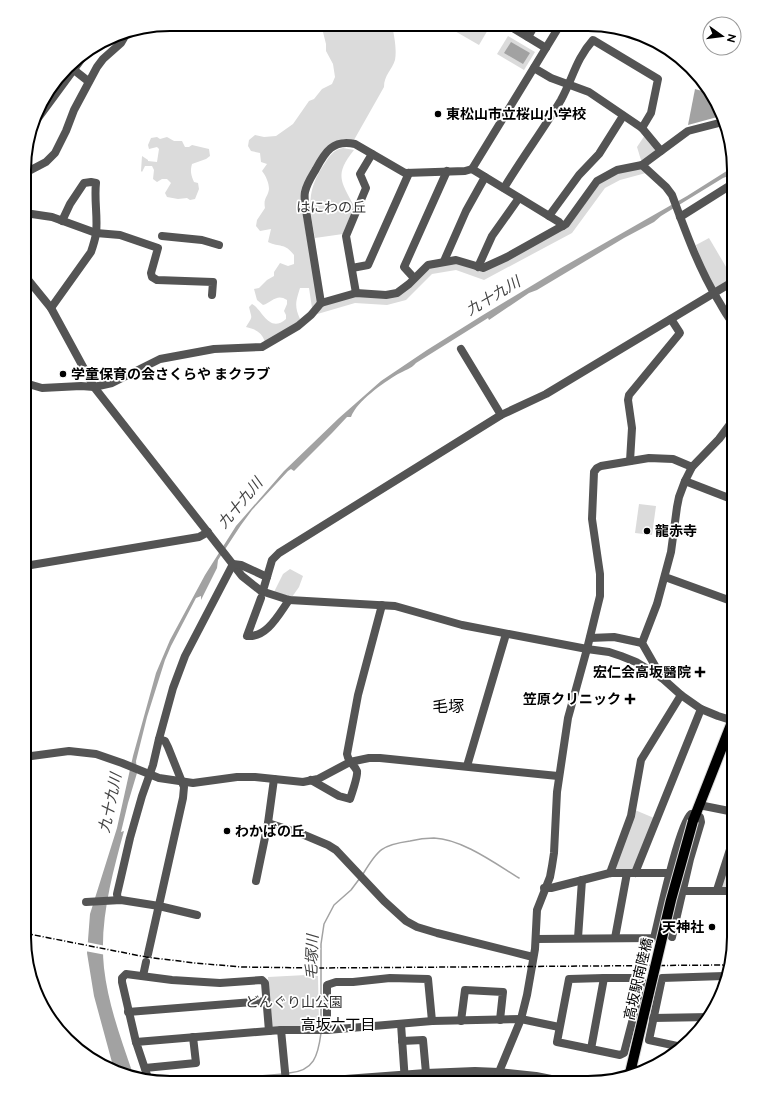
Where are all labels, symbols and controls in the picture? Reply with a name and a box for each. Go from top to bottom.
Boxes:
north arrow [702,16,742,56]
text: N [724,33,739,44]
place label: 東松山市立桜山小学校 [446,106,586,122]
marker: 東松山市立桜山小学校 [433,109,443,119]
park label: はにわの丘 [296,199,366,215]
water label: 九十九川 [463,272,525,319]
place label: 学童保育の会さくらや まクラブ [71,366,270,382]
marker: 学童保育の会さくらや まクラブ [58,369,68,379]
water label: 九十九川 [214,473,267,532]
place label: 龍赤寺 [655,523,697,539]
marker: 龍赤寺 [642,526,652,536]
place label: 宏仁会高坂醫院 [593,664,691,680]
marker: 宏仁会高坂醫院 [694,666,706,678]
place label: 笠原クリニック [523,691,621,707]
marker: 笠原クリニック [624,693,636,705]
district label: 毛塚 [432,697,464,716]
water label: 九十九川 [95,770,125,834]
place label: わかばの丘 [235,823,305,839]
marker: わかばの丘 [222,826,232,836]
place label: 天神社 [662,919,704,935]
marker: 天神社 [707,922,717,932]
water label: 毛塚川 [302,932,322,980]
street label: 高坂駅南陸橋 [621,936,655,1022]
park label: どんぐり山公園 [245,994,343,1010]
district label: 高坂六丁目 [300,1016,376,1034]

